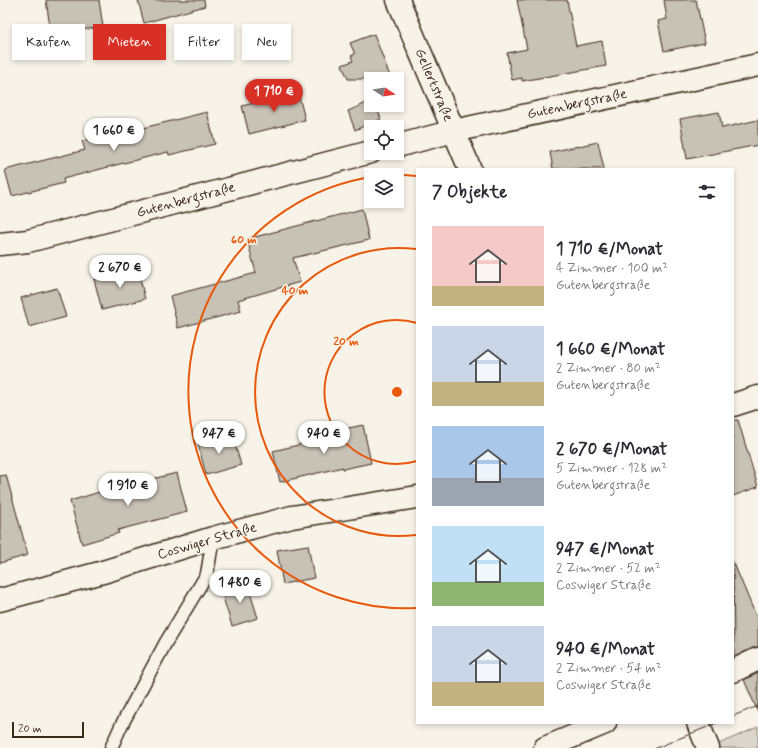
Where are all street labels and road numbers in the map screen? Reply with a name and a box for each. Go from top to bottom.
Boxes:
street label: Gellertstraße [411,46,457,124]
street label: Gutenbergstraße [526,85,629,125]
street label: Gutenbergstraße [135,178,238,224]
street label: Coswiger Straße [155,518,259,564]

